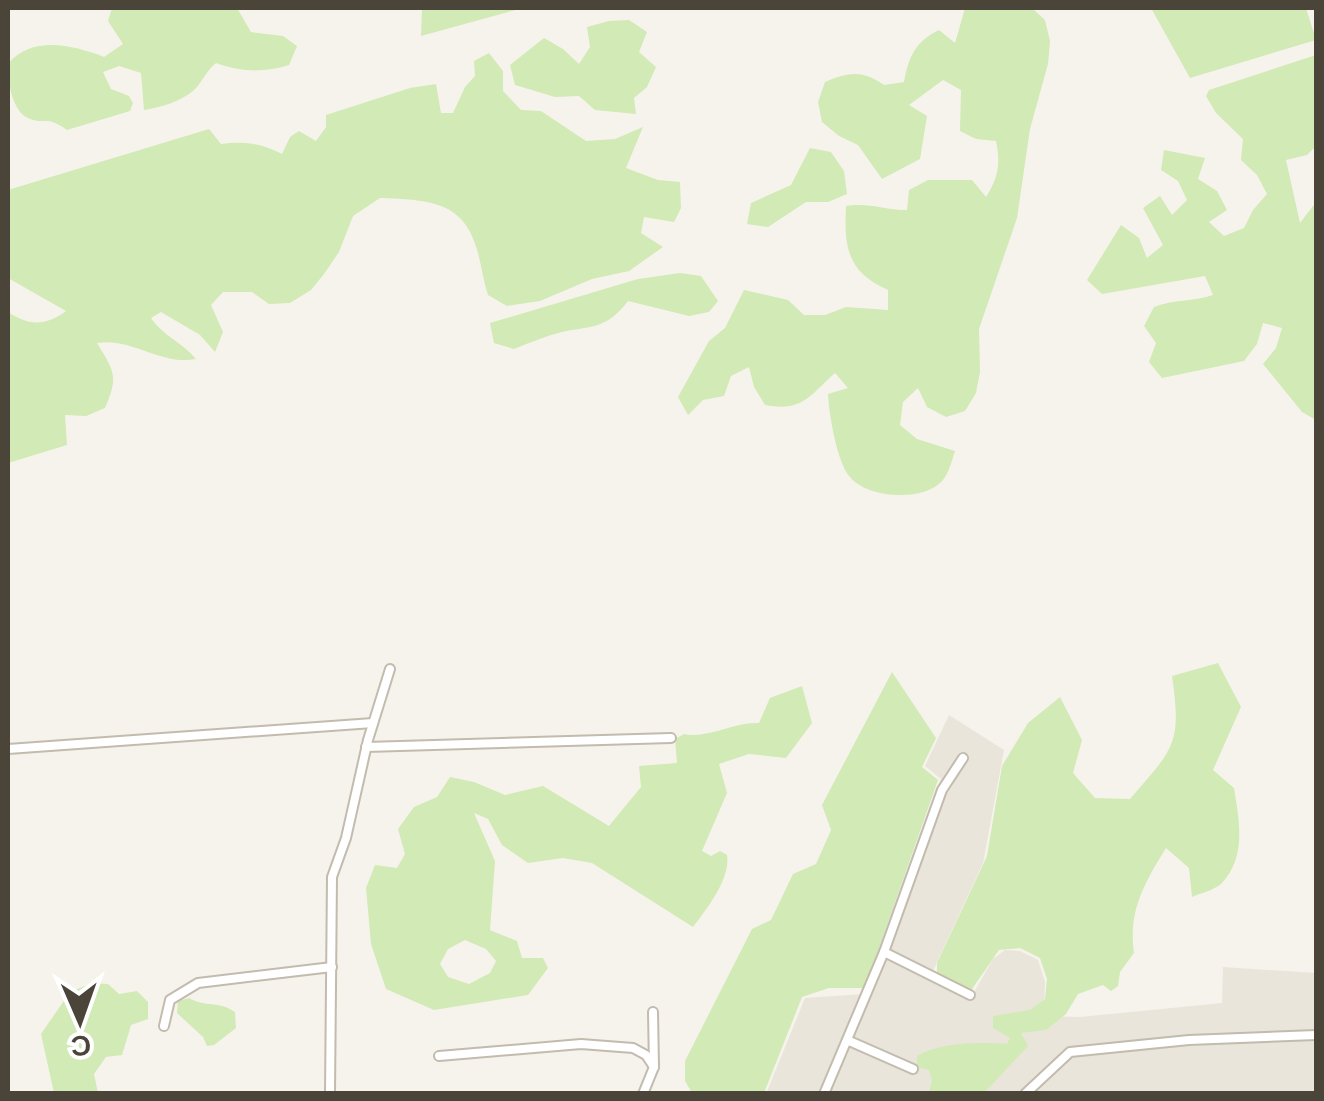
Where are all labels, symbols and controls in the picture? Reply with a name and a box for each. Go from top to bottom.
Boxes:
north arrow [30,971,130,1071]
text: С [70,1029,92,1062]

